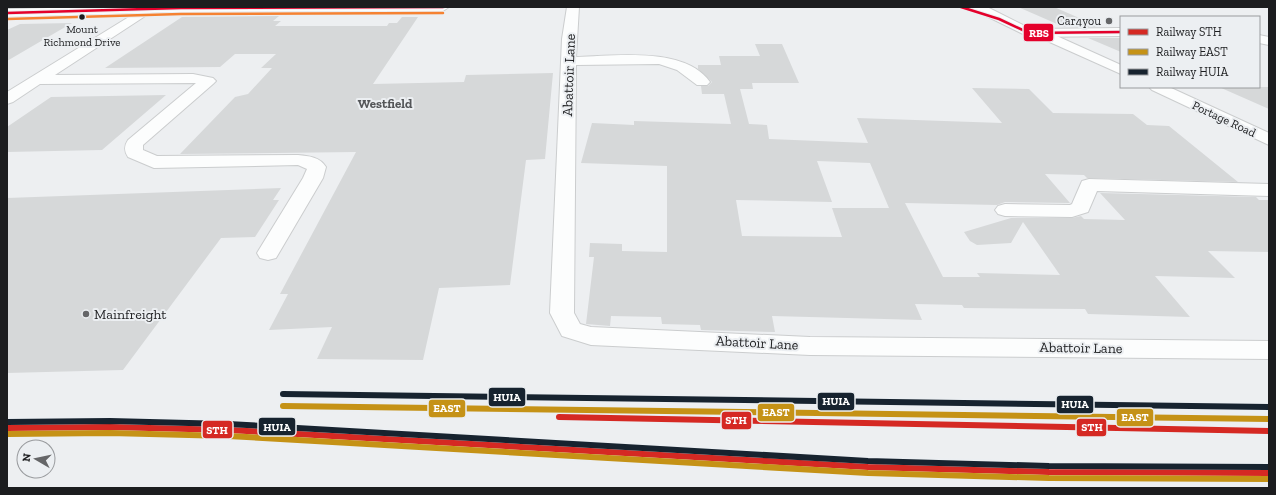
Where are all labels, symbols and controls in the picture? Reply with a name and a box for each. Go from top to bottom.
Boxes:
marker: Mount Richmond Drive [77,12,87,22]
place label: Car4you [1057,14,1101,28]
marker: Car4you [1104,16,1114,26]
legend [1120,16,1260,88]
place label: Mount Richmond Drive [44,23,120,49]
line badge: RBS [1023,23,1054,42]
text: Railway STH [1156,25,1222,39]
text: RBS [1029,27,1049,40]
street label: Abattoir Lane [559,33,579,117]
text: Railway EAST [1156,45,1228,59]
text: Railway HUIA [1156,65,1228,79]
district label: Westfield [358,96,413,111]
street label: Portage Road [1190,98,1259,140]
place label: Mainfreight [94,306,167,323]
marker: Mainfreight [81,309,91,319]
street label: Abattoir Lane [715,332,799,354]
street label: Abattoir Lane [1040,339,1123,357]
line badge: HUIA [488,387,526,407]
text: HUIA [493,391,521,404]
line badge: HUIA [817,392,855,411]
text: HUIA [822,395,850,408]
line badge: HUIA [1056,395,1094,414]
text: HUIA [1061,398,1089,411]
line badge: EAST [428,399,466,418]
text: EAST [433,402,461,415]
line badge: EAST [757,403,795,422]
text: EAST [762,406,790,419]
line badge: EAST [1116,408,1154,427]
line badge: STH [721,411,752,430]
text: EAST [1121,411,1149,424]
text: STH [725,414,747,427]
line badge: HUIA [258,417,296,436]
line badge: STH [1076,418,1107,437]
line badge: STH [202,420,233,439]
text: HUIA [263,421,291,434]
text: STH [1081,421,1103,434]
text: STH [206,424,228,437]
north arrow [16,439,56,479]
text: N [20,452,34,463]

